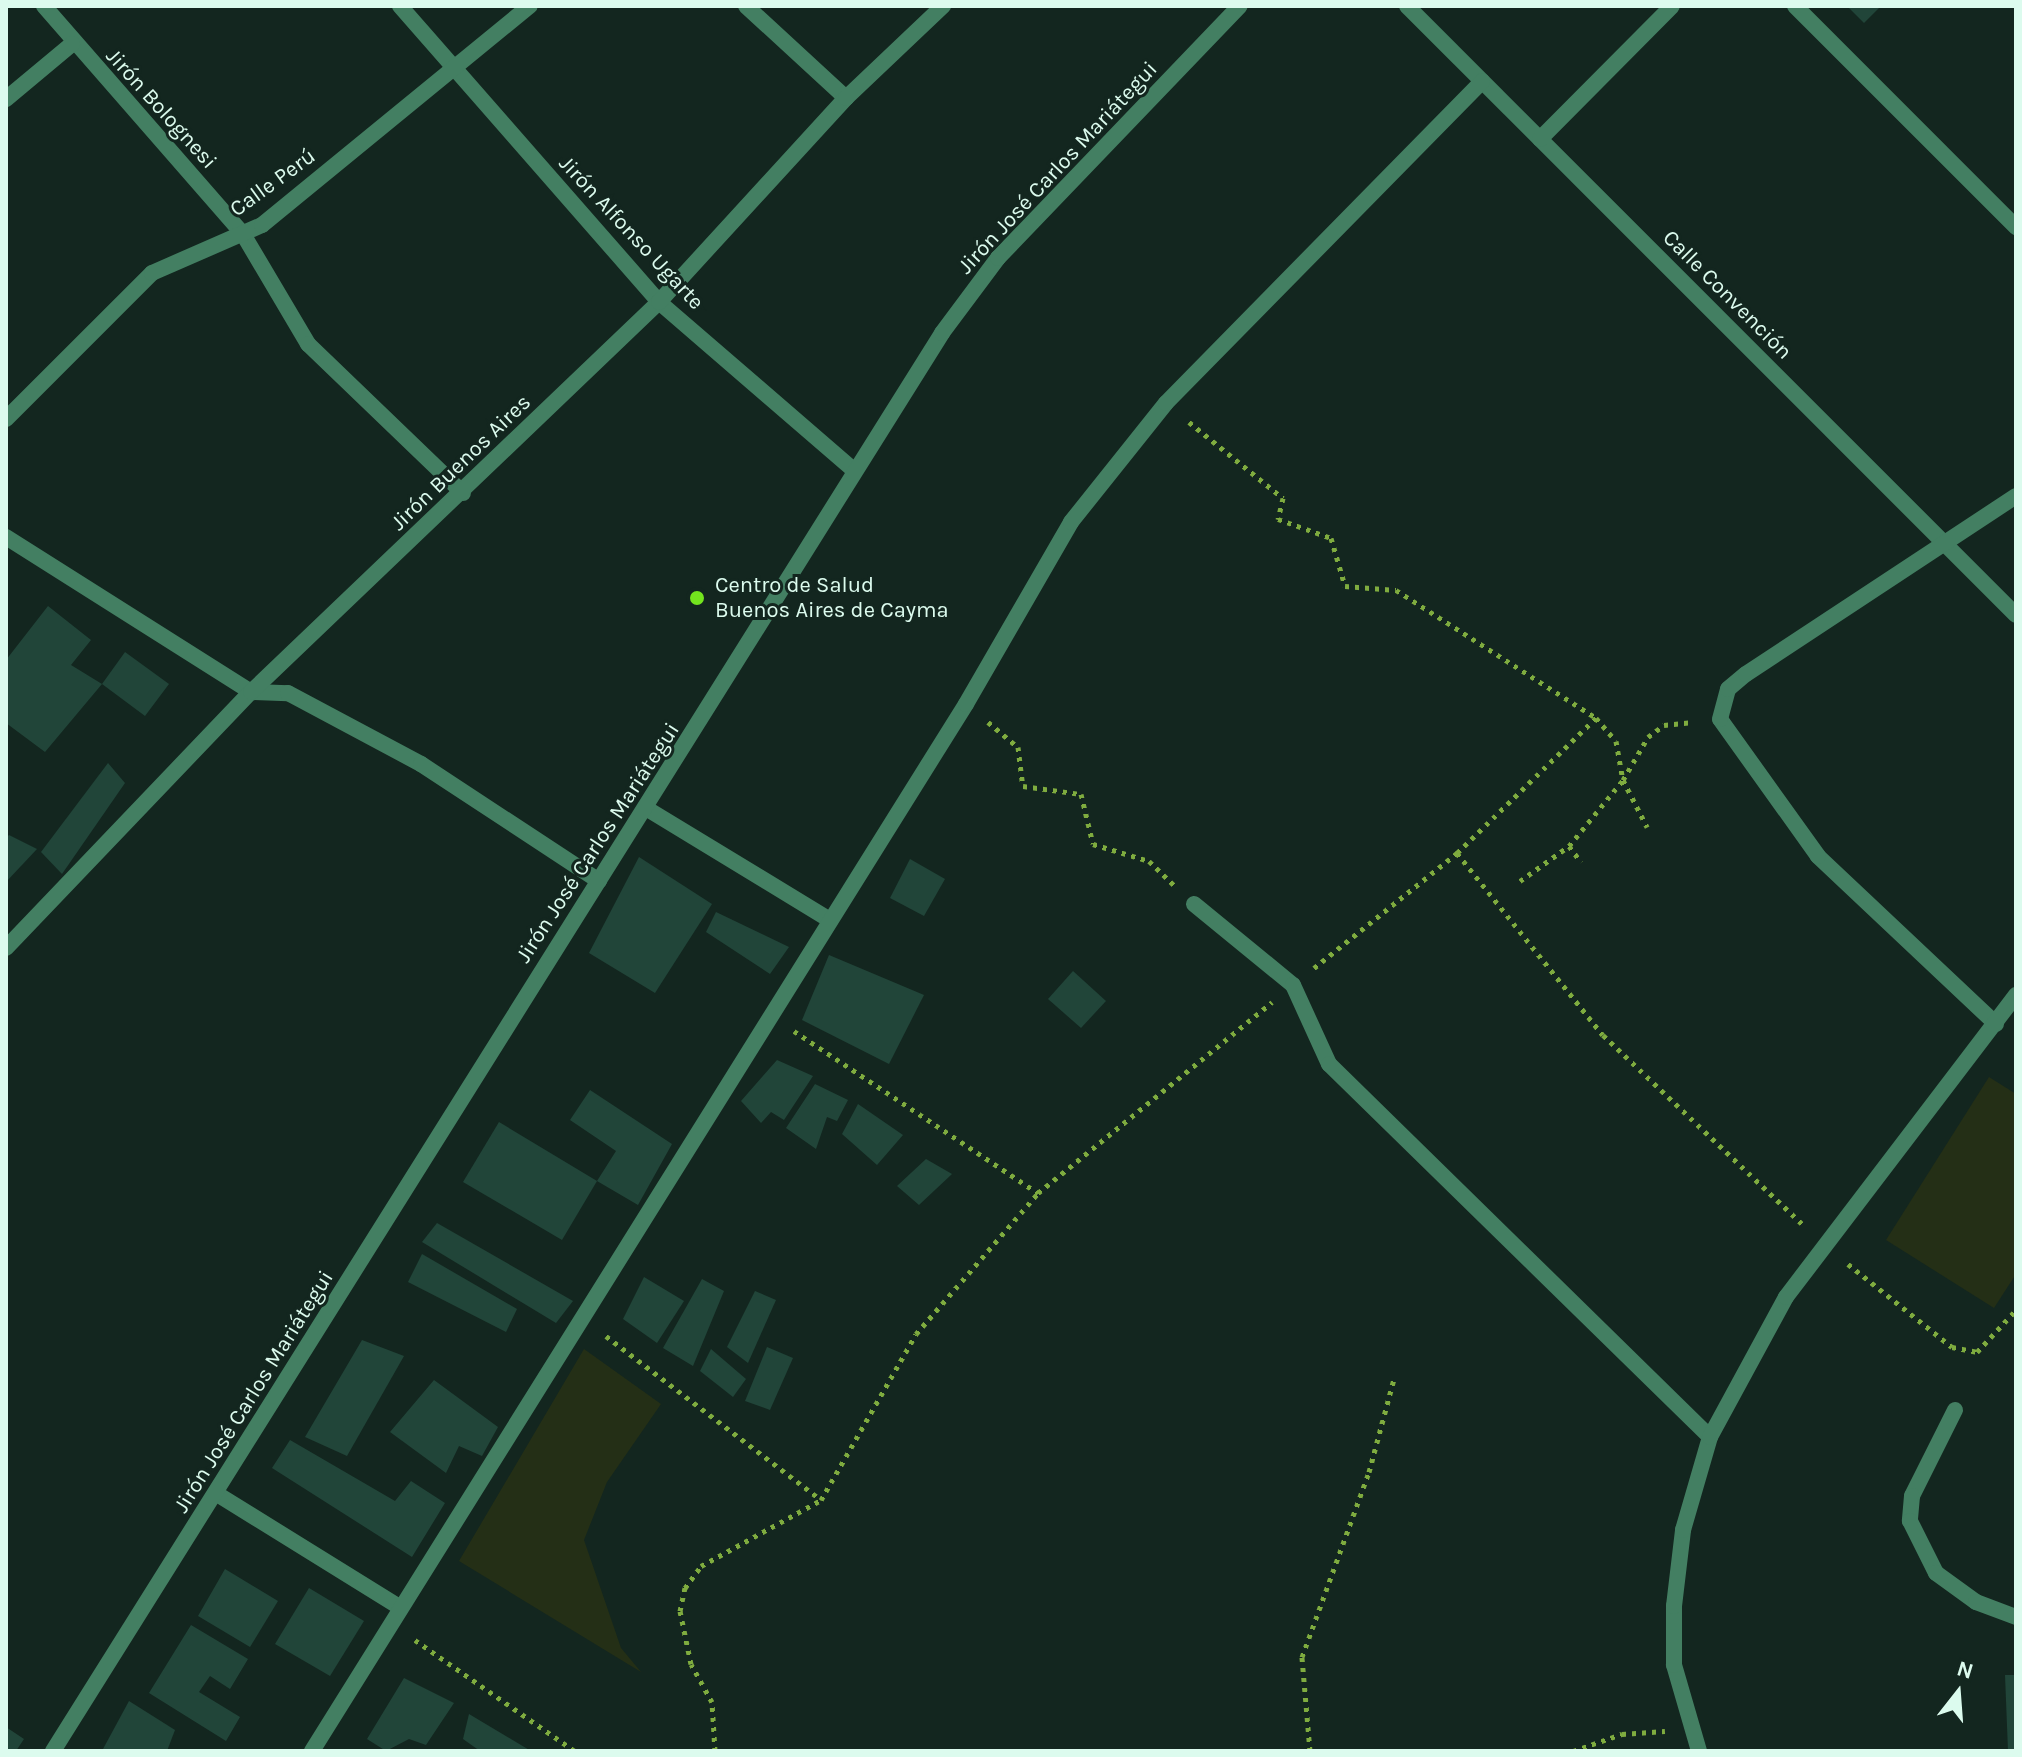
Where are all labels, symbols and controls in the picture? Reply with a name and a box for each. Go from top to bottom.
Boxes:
street label: Jirón Bolognesi [100,43,222,175]
street label: Jirón José Carlos Mariátegui [953,56,1163,280]
street label: Calle Perú [225,143,321,223]
street label: Jirón Alfonso Ugarte [553,151,709,315]
street label: Calle Convención [1657,225,1797,365]
street label: Jirón Buenos Aires [386,389,536,537]
place label: Centro de Salud Buenos Aires de Cayma [715,572,949,624]
marker: Centro de Salud Buenos Aires de Cayma [686,587,708,609]
street label: Jirón José Carlos Mariátegui [511,718,685,968]
street label: Jirón José Carlos Mariátegui [168,1266,340,1518]
north arrow [1918,1653,1998,1733]
text: N [1954,1655,1976,1685]

